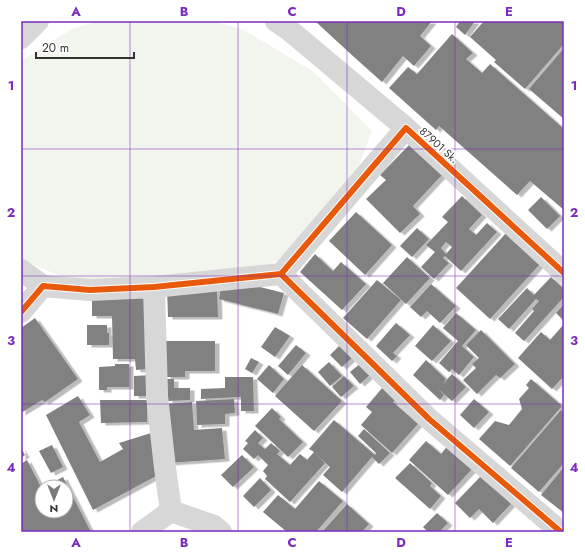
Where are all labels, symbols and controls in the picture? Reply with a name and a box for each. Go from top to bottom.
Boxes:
text: A [70,2,81,21]
text: B [180,2,189,21]
text: C [287,2,297,21]
text: D [396,2,406,21]
text: E [505,2,513,21]
scale bar [36,34,134,60]
text: 20 m [42,39,69,57]
text: 1 [8,76,14,95]
text: 1 [571,76,577,95]
street label: 87901 Sk. [416,123,462,167]
text: 2 [7,203,15,222]
text: 2 [570,203,578,222]
text: 3 [7,331,15,350]
text: 3 [570,331,578,350]
text: 4 [6,458,16,477]
text: 4 [569,458,579,477]
north arrow [34,479,74,519]
text: N [50,501,58,517]
text: A [70,533,81,552]
text: B [180,533,189,552]
text: C [287,533,297,552]
text: D [396,533,406,552]
text: E [505,533,513,552]

